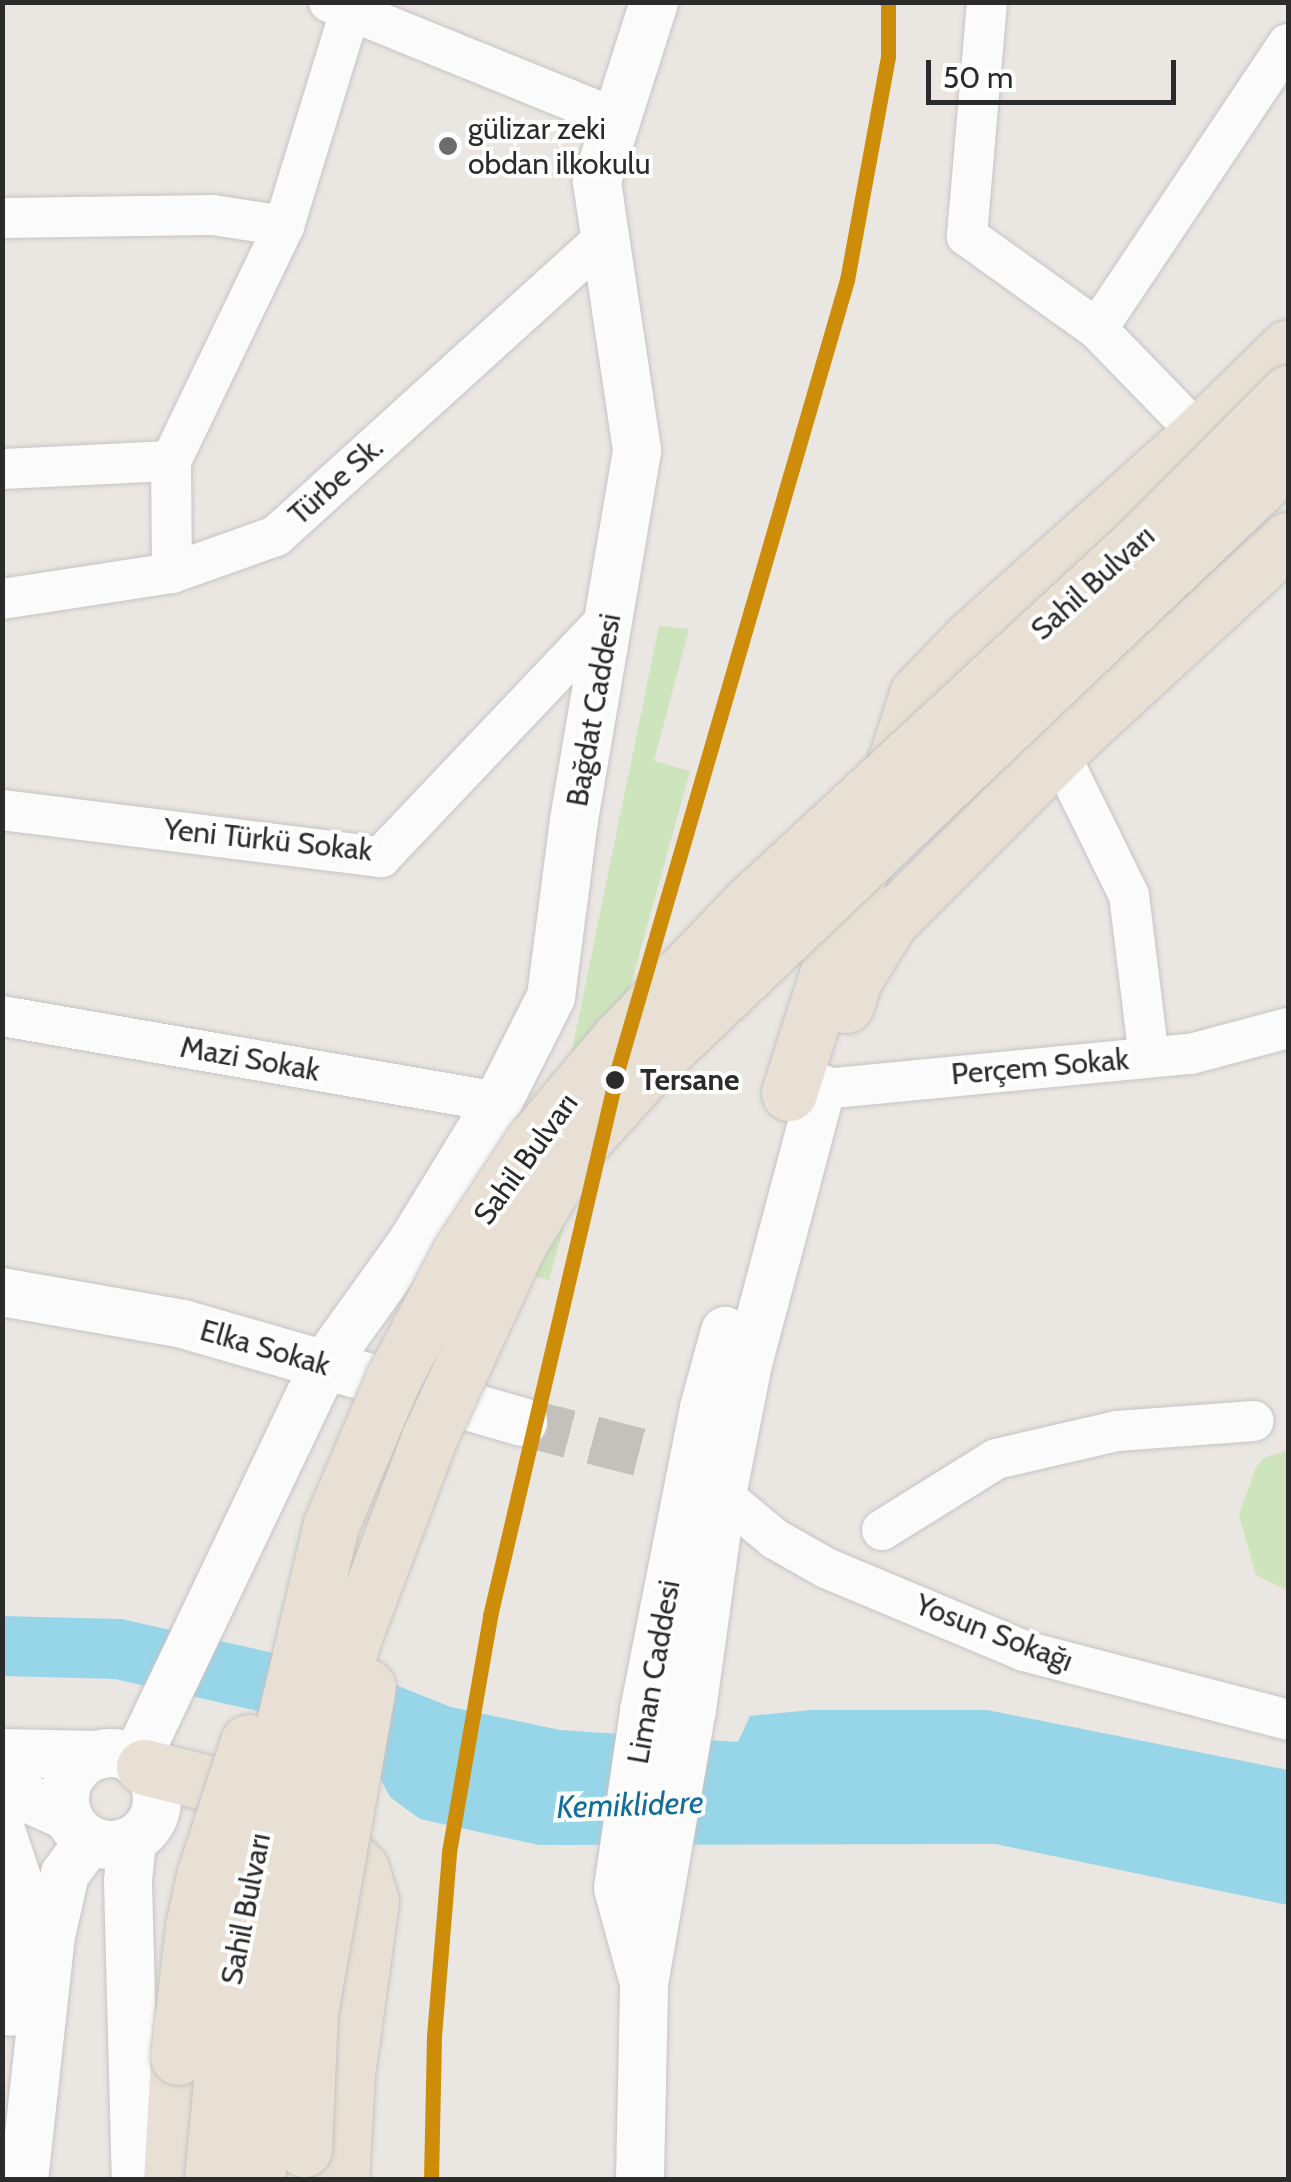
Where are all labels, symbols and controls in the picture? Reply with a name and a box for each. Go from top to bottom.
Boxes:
scale bar [931,40,1181,102]
text: 50 m [943,59,1013,96]
place label: gülizar zeki obdan ilkokulu [468,111,650,182]
marker: gülizar zeki obdan ilkokulu [437,135,459,157]
street label: Türbe Sk. [281,429,391,533]
street label: Sahil Bulvarı [1024,518,1162,648]
street label: Bağdat Caddesi [559,611,629,809]
street label: Yeni Türkü Sokak [162,811,374,869]
street label: Mazi Sokak [177,1029,323,1089]
street label: Perçem Sokak [950,1041,1130,1093]
place label: Tersane [640,1062,739,1098]
marker: Tersane [599,1064,631,1096]
street label: Sahil Bulvarı [466,1086,586,1232]
street label: Elka Sokak [196,1312,334,1384]
street label: Liman Caddesi [620,1577,688,1767]
street label: Yosun Sokağı [910,1587,1078,1679]
water label: Kemiklidere [556,1783,704,1827]
street label: Sahil Bulvarı [214,1830,278,1988]

